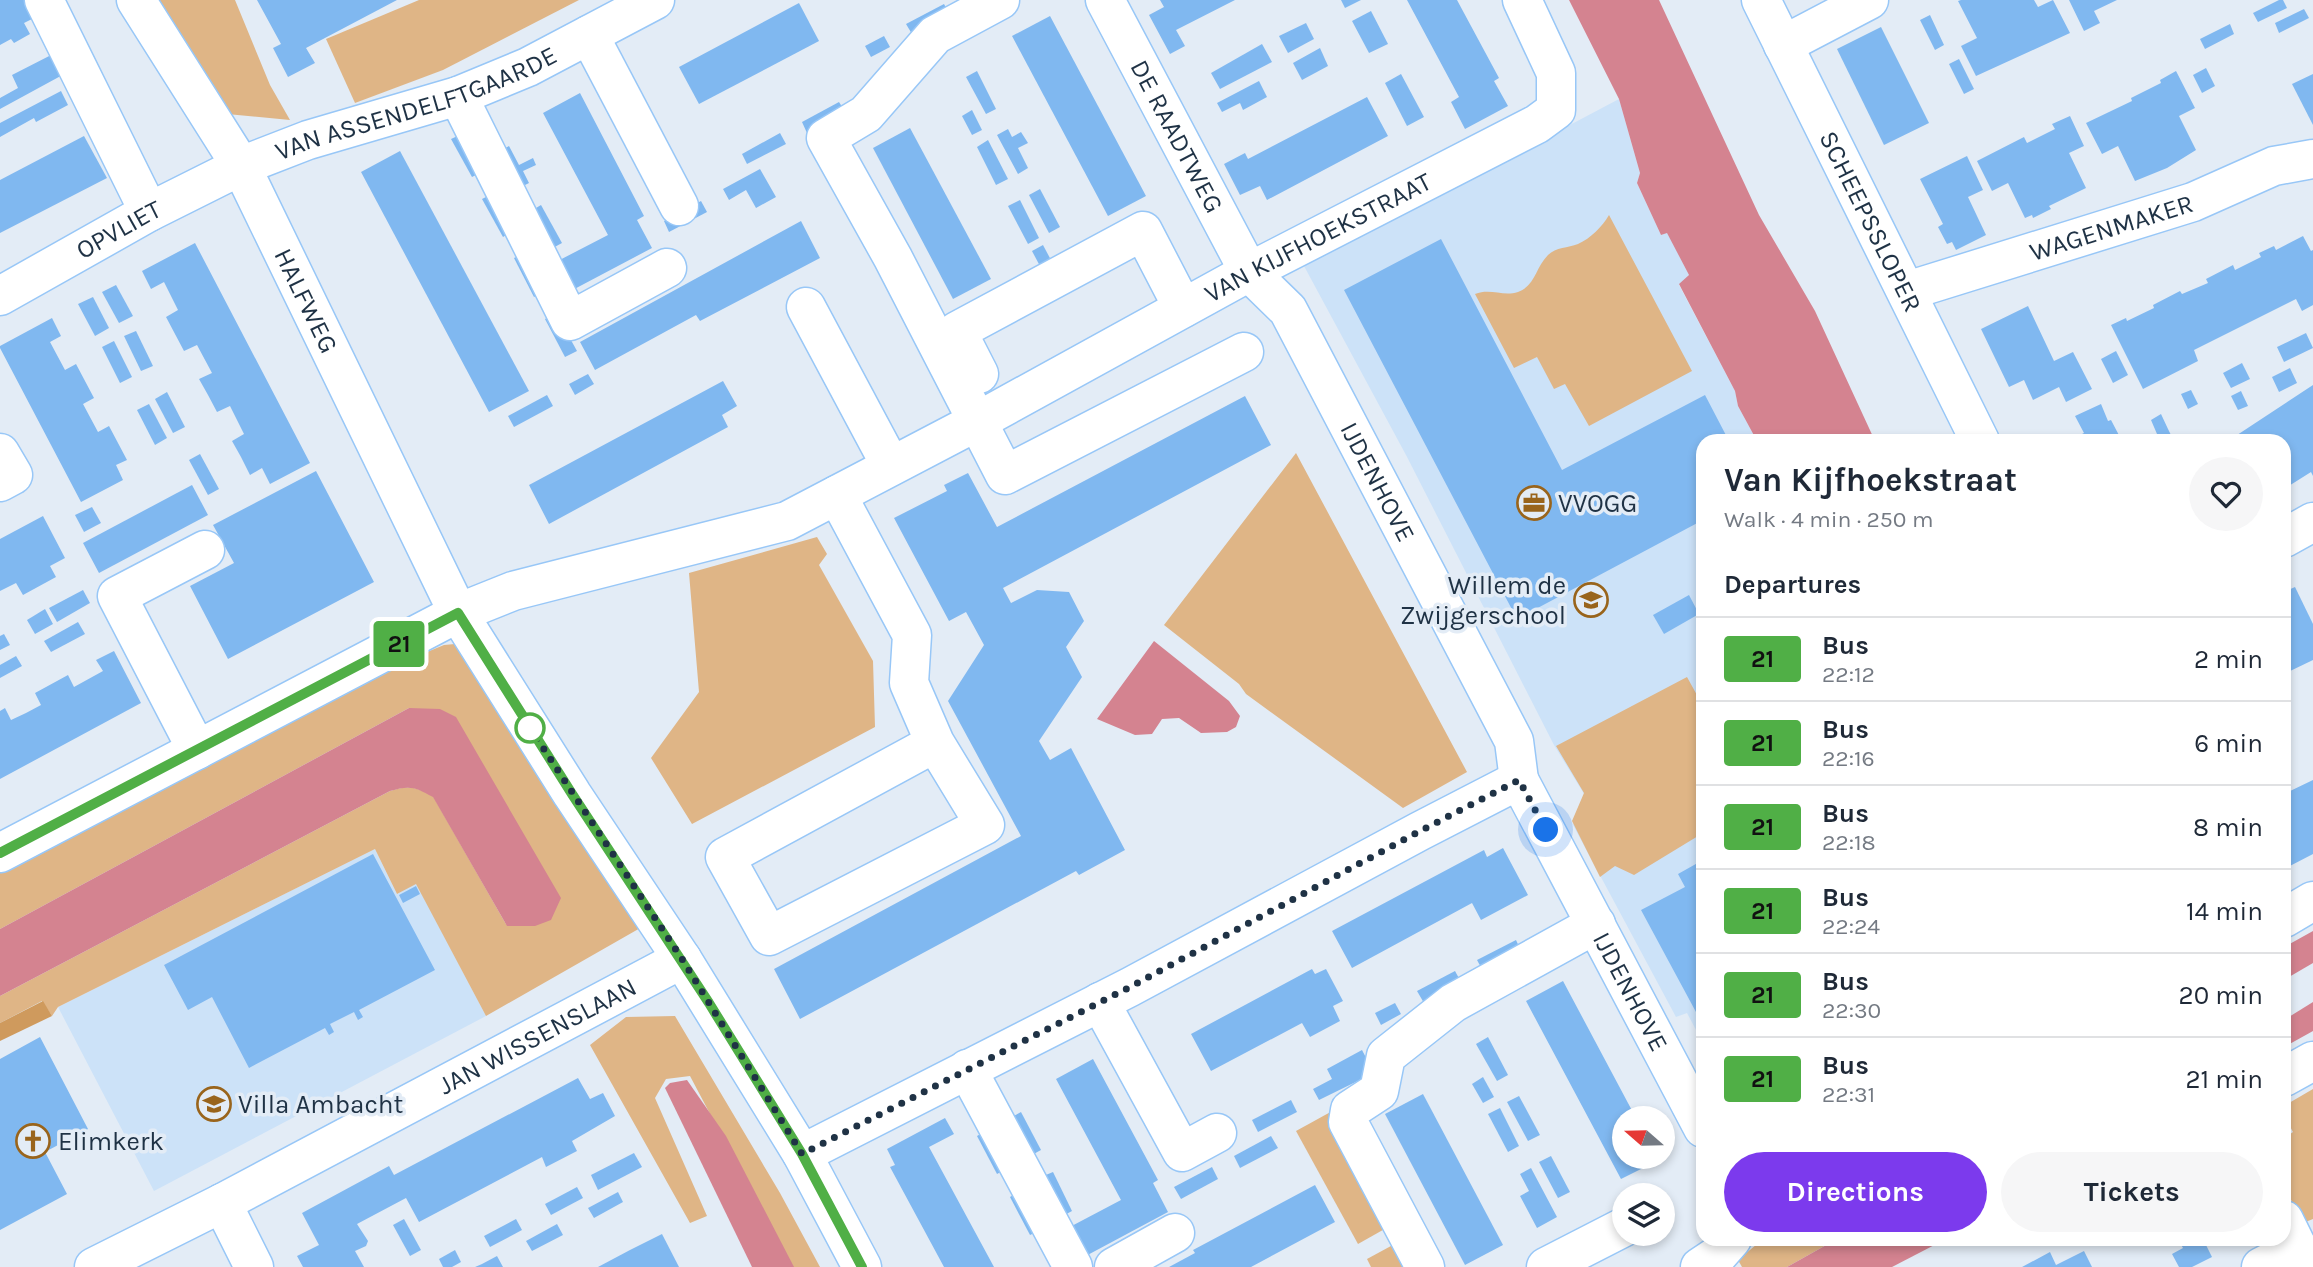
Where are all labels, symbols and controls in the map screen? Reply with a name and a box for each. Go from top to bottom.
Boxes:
street label: VAN ASSENDELFTGAARDE [271,40,562,167]
street label: DE RAADTWEG [1123,55,1230,218]
street label: SCHEEPSSLOPER [1812,126,1928,317]
street label: VAN KIJFHOEKSTRAAT [1199,166,1436,309]
street label: WAGENMAKER [2026,188,2197,268]
street label: OPVLIET [71,193,166,266]
street label: HALFWEG [267,243,344,358]
street label: IJDENHOVE [1333,417,1422,547]
button: heart [2189,457,2263,531]
text: Van Kijfhoekstraat [1724,461,2017,499]
office icon: VVOGG [1515,484,1553,522]
place label: VVOGG [1558,488,1637,519]
text: Walk · 4 min · 250 m [1724,506,1933,533]
text: Departures [1724,569,1861,600]
place label: Willem de Zwijgerschool [1400,570,1566,631]
school or university icon: Willem de Zwijgerschool [1572,581,1610,619]
line badge: 21 [368,621,430,667]
text: 21 [387,630,411,658]
text: Bus [1822,630,1869,661]
text: 2 min [2194,644,2263,675]
text: 21 [1751,645,1774,673]
text: 22:12 [1822,661,1875,688]
unlabelled marker [515,713,545,743]
text: Bus [1822,714,1869,745]
text: 6 min [2194,728,2263,759]
text: 21 [1751,729,1774,757]
text: 22:16 [1822,745,1875,772]
text: Bus [1822,798,1869,829]
your location [1528,812,1563,847]
text: 8 min [2193,812,2263,843]
text: 21 [1751,813,1774,841]
text: 22:18 [1822,829,1876,856]
text: Bus [1822,882,1869,913]
text: 14 min [2186,896,2263,927]
text: 21 [1751,897,1774,925]
text: 22:24 [1822,913,1880,940]
street label: IJDENHOVE [1586,927,1675,1057]
text: Bus [1822,966,1869,997]
street label: JAN WISSENSLAAN [433,971,642,1101]
text: 20 min [2179,980,2263,1011]
text: 21 [1751,981,1774,1009]
text: 22:30 [1822,997,1881,1024]
text: Bus [1822,1050,1869,1081]
text: 21 min [2185,1064,2263,1095]
text: 21 [1751,1065,1774,1093]
text: 22:31 [1822,1081,1875,1108]
school or university icon: Villa Ambacht [195,1085,233,1123]
place label: Villa Ambacht [238,1089,404,1120]
north arrow [1612,1106,1675,1169]
map controls [1612,1106,1675,1246]
church icon: Elimkerk [14,1122,52,1160]
place label: Elimkerk [58,1126,164,1157]
button: Directions [1724,1152,1987,1232]
button: Tickets [2001,1152,2263,1232]
button: layers [1612,1183,1675,1246]

